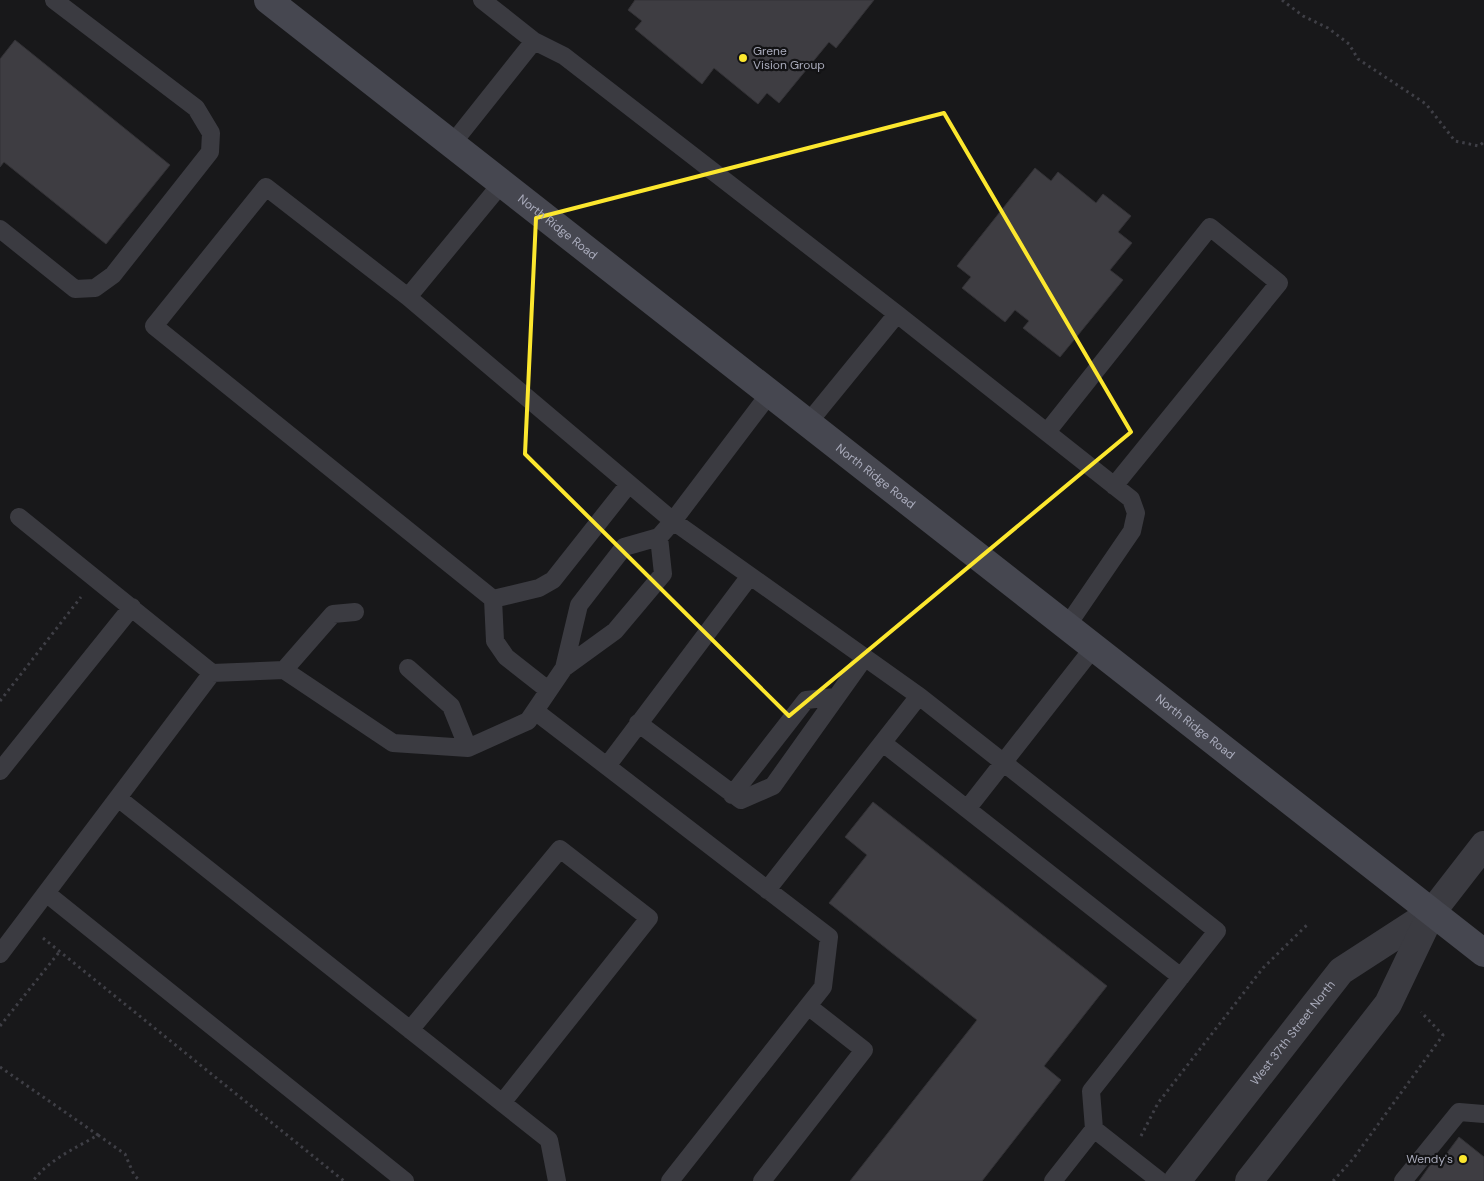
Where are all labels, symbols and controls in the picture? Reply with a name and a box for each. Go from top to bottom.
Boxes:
place label: Grene Vision Group [753,43,825,73]
marker: Grene Vision Group [737,52,749,64]
street label: North Ridge Road [515,191,601,263]
street label: North Ridge Road [833,440,919,512]
street label: North Ridge Road [1152,691,1238,763]
street label: West 37th Street North [1247,977,1339,1088]
place label: Wendy's [1406,1151,1453,1167]
marker: Wendy's [1457,1153,1469,1165]

